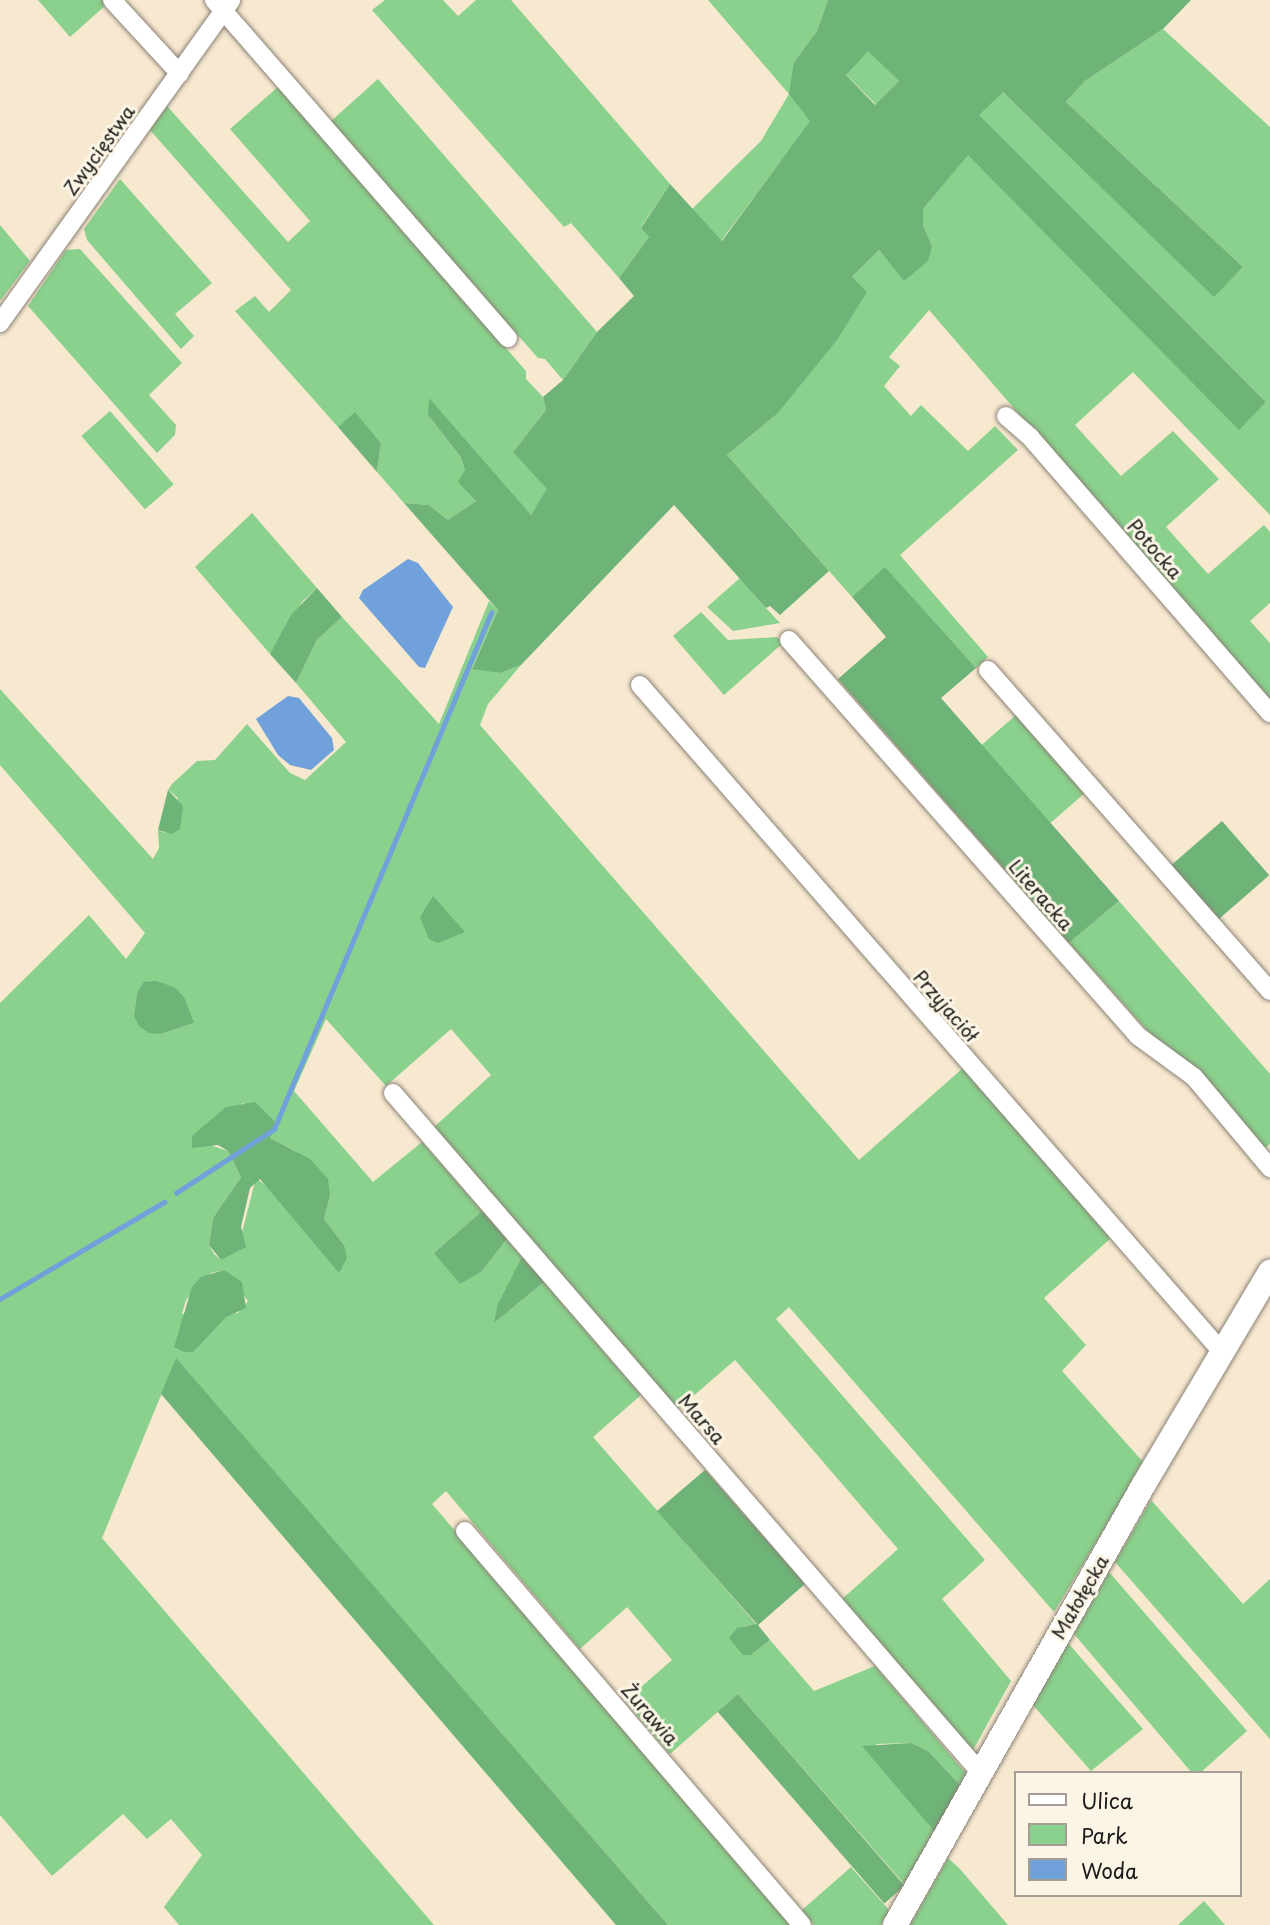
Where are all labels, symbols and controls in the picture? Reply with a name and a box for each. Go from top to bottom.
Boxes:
street label: Zwycięstwa [59,100,139,200]
street label: Potocka [1123,514,1187,584]
street label: Literacka [1004,855,1078,935]
street label: Przyjaciół [909,966,983,1046]
street label: Marsa [674,1389,730,1449]
street label: Małołęcka [1047,1551,1113,1643]
street label: Żurawia [617,1678,683,1750]
legend [1014,1771,1242,1897]
text: Ulica [1081,1784,1133,1816]
text: Park [1081,1819,1128,1851]
text: Woda [1081,1854,1138,1886]

